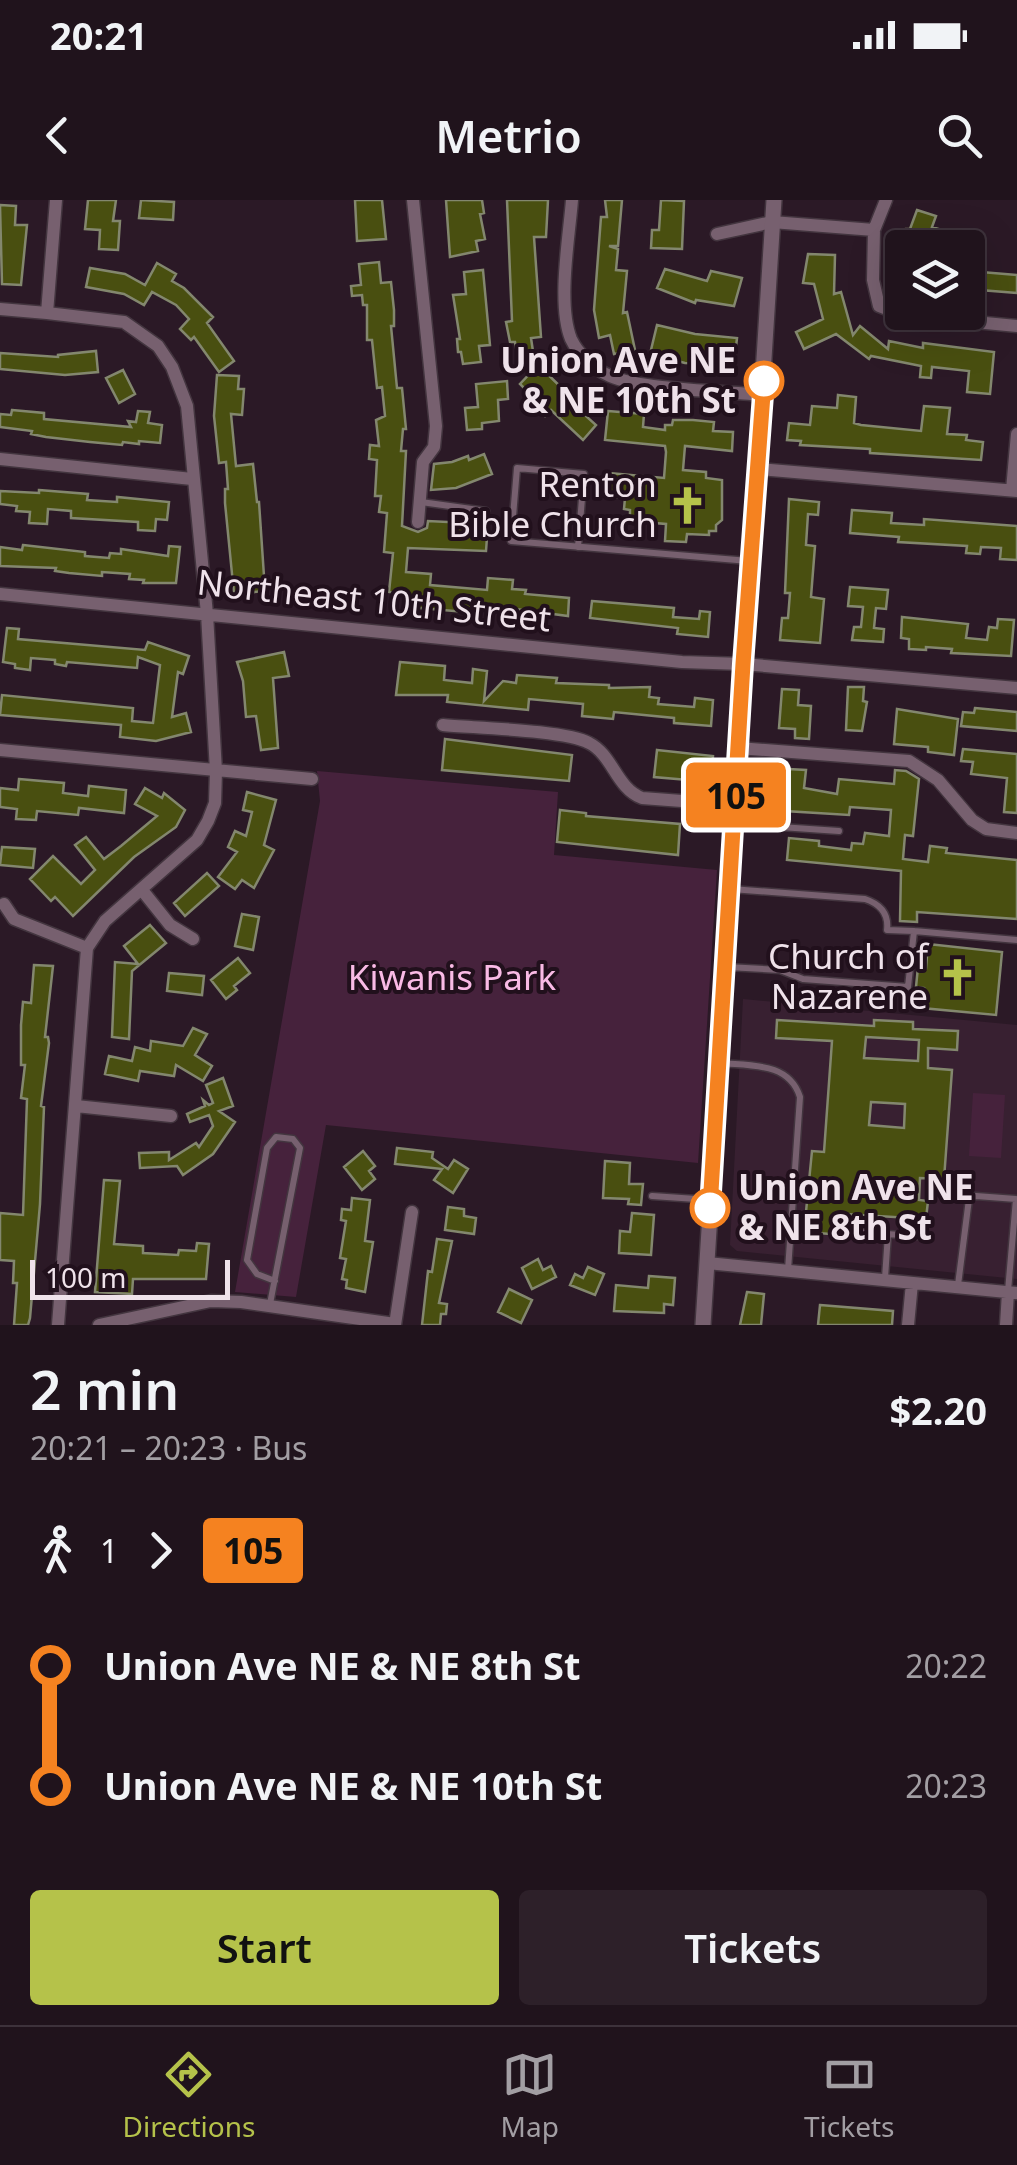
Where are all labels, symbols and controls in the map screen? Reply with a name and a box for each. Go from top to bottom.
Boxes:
text: 20:21 [50,9,148,61]
text: Metrio [435,105,582,166]
icon: back [30,108,85,163]
icon: search [932,108,987,163]
map controls [885,230,985,330]
button: layers [885,230,985,330]
place label: Union Ave NE & NE 10th St [500,336,736,423]
marker: Union Ave NE & NE 10th St [745,362,783,400]
place label: Renton Bible Church [448,460,657,547]
church icon: Renton Bible Church [666,484,708,526]
street label: Northeast 10th Street [195,558,553,641]
line badge: 105 [678,762,794,828]
text: 105 [706,772,766,819]
place label: Church of Nazarene [768,932,930,1019]
park label: Kiwanis Park [348,953,556,1000]
church icon: Church of Nazarene [937,956,979,998]
place label: Union Ave NE & NE 8th St [738,1163,974,1250]
marker: Union Ave NE & NE 8th St [691,1189,729,1227]
scale bar [30,1255,230,1300]
text: 100 m [45,1258,127,1296]
text: 2 min [30,1351,179,1426]
text: $2.20 [889,1384,987,1436]
text: 20:21 – 20:23 · Bus [30,1426,307,1469]
icon: walk [30,1523,85,1578]
icon: forward [133,1523,188,1578]
text: 105 [223,1527,283,1574]
text: 1 [100,1529,118,1572]
text: Union Ave NE & NE 8th St [104,1639,580,1691]
text: 20:22 [905,1644,987,1687]
text: Union Ave NE & NE 10th St [104,1759,602,1811]
text: 20:23 [905,1764,987,1807]
button: Start [30,1890,499,2005]
button: Tickets [519,1890,987,2005]
tab: Directions [123,2047,255,2145]
tab: Map [501,2047,559,2145]
tab: Tickets [804,2047,894,2145]

